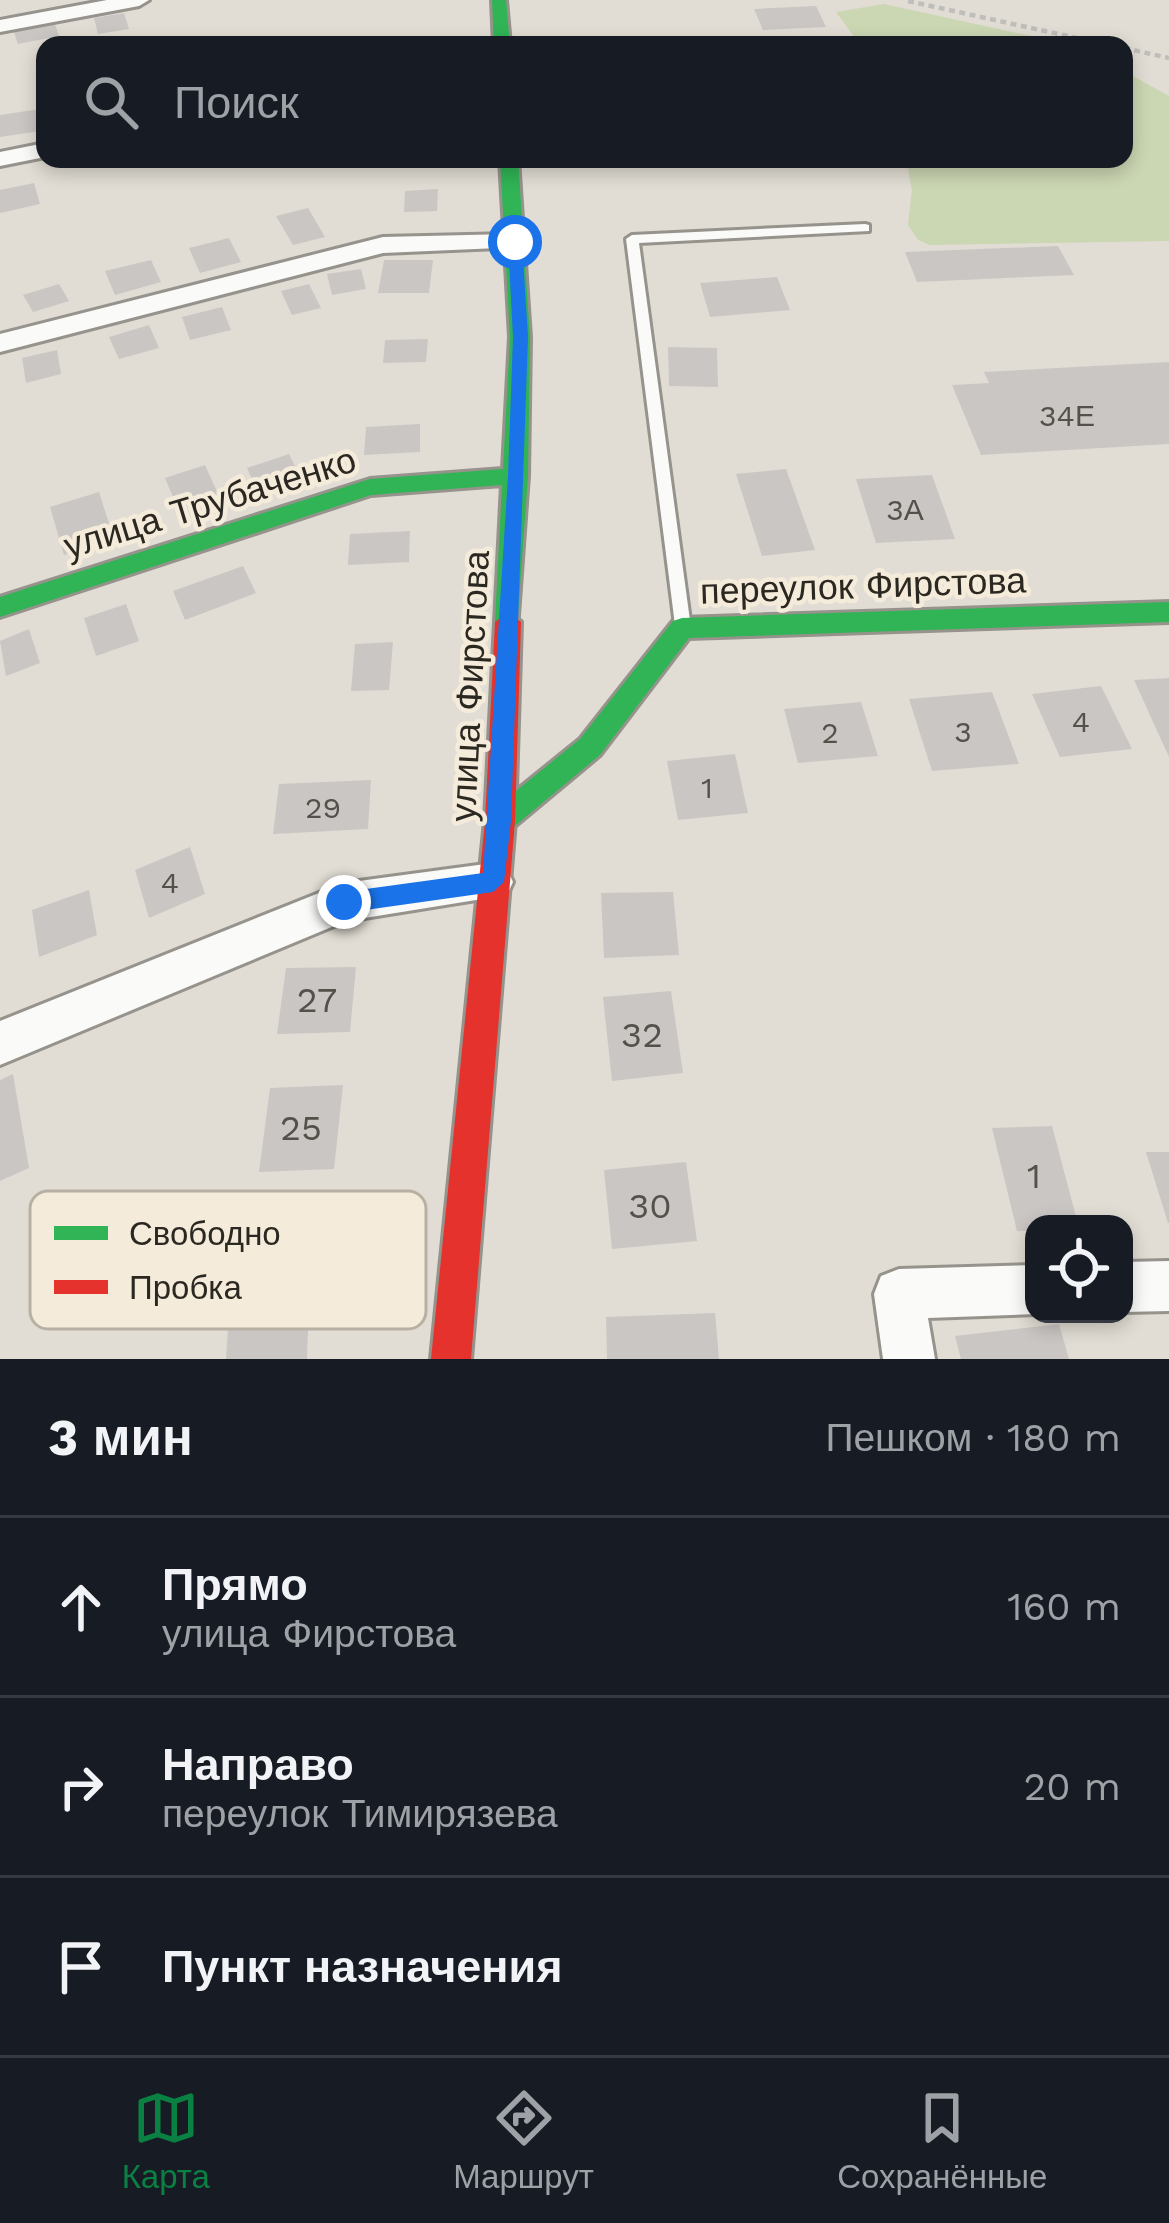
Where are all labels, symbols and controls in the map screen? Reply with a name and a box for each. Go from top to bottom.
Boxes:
search box [36,36,1133,168]
icon: search [78,69,144,135]
text: Поиск [174,76,299,129]
route start [488,215,542,269]
house number: 34Е [1039,398,1095,433]
street label: улица Трубаченко [59,439,361,567]
house number: 3А [886,492,924,527]
street label: улица Фирстова [442,548,498,823]
street label: переулок Фирстова [699,559,1028,613]
house number: 4 [1072,704,1090,739]
house number: 3 [954,714,972,749]
house number: 2 [821,715,839,750]
house number: 1 [701,770,713,805]
house number: 29 [305,790,341,825]
house number: 4 [161,865,179,900]
route end [317,875,371,929]
house number: 27 [297,979,337,1021]
house number: 32 [621,1014,663,1056]
house number: 25 [280,1107,322,1149]
house number: 1 [1027,1155,1041,1197]
house number: 30 [628,1185,672,1227]
legend [30,1191,426,1329]
text: Свободно [129,1214,281,1253]
map controls [1025,1215,1133,1323]
button: locate [1025,1215,1133,1323]
text: Пробка [129,1268,242,1307]
text: 3 мин [48,1408,193,1467]
text: Пешком · 180 m [825,1415,1121,1460]
text: Прямо [162,1558,308,1611]
icon: ahead [48,1574,114,1640]
text: 160 m [1007,1584,1121,1629]
text: улица Фирстова [162,1611,456,1656]
text: Направо [162,1738,354,1791]
icon: right [48,1754,114,1820]
text: 20 m [1024,1764,1121,1809]
text: переулок Тимирязева [162,1791,558,1836]
icon: arrive [48,1934,114,2000]
text: Пункт назначения [162,1940,562,1993]
tab: Карта [122,2085,210,2196]
tab: Маршрут [453,2085,594,2196]
tab: Сохранённые [837,2085,1047,2196]

